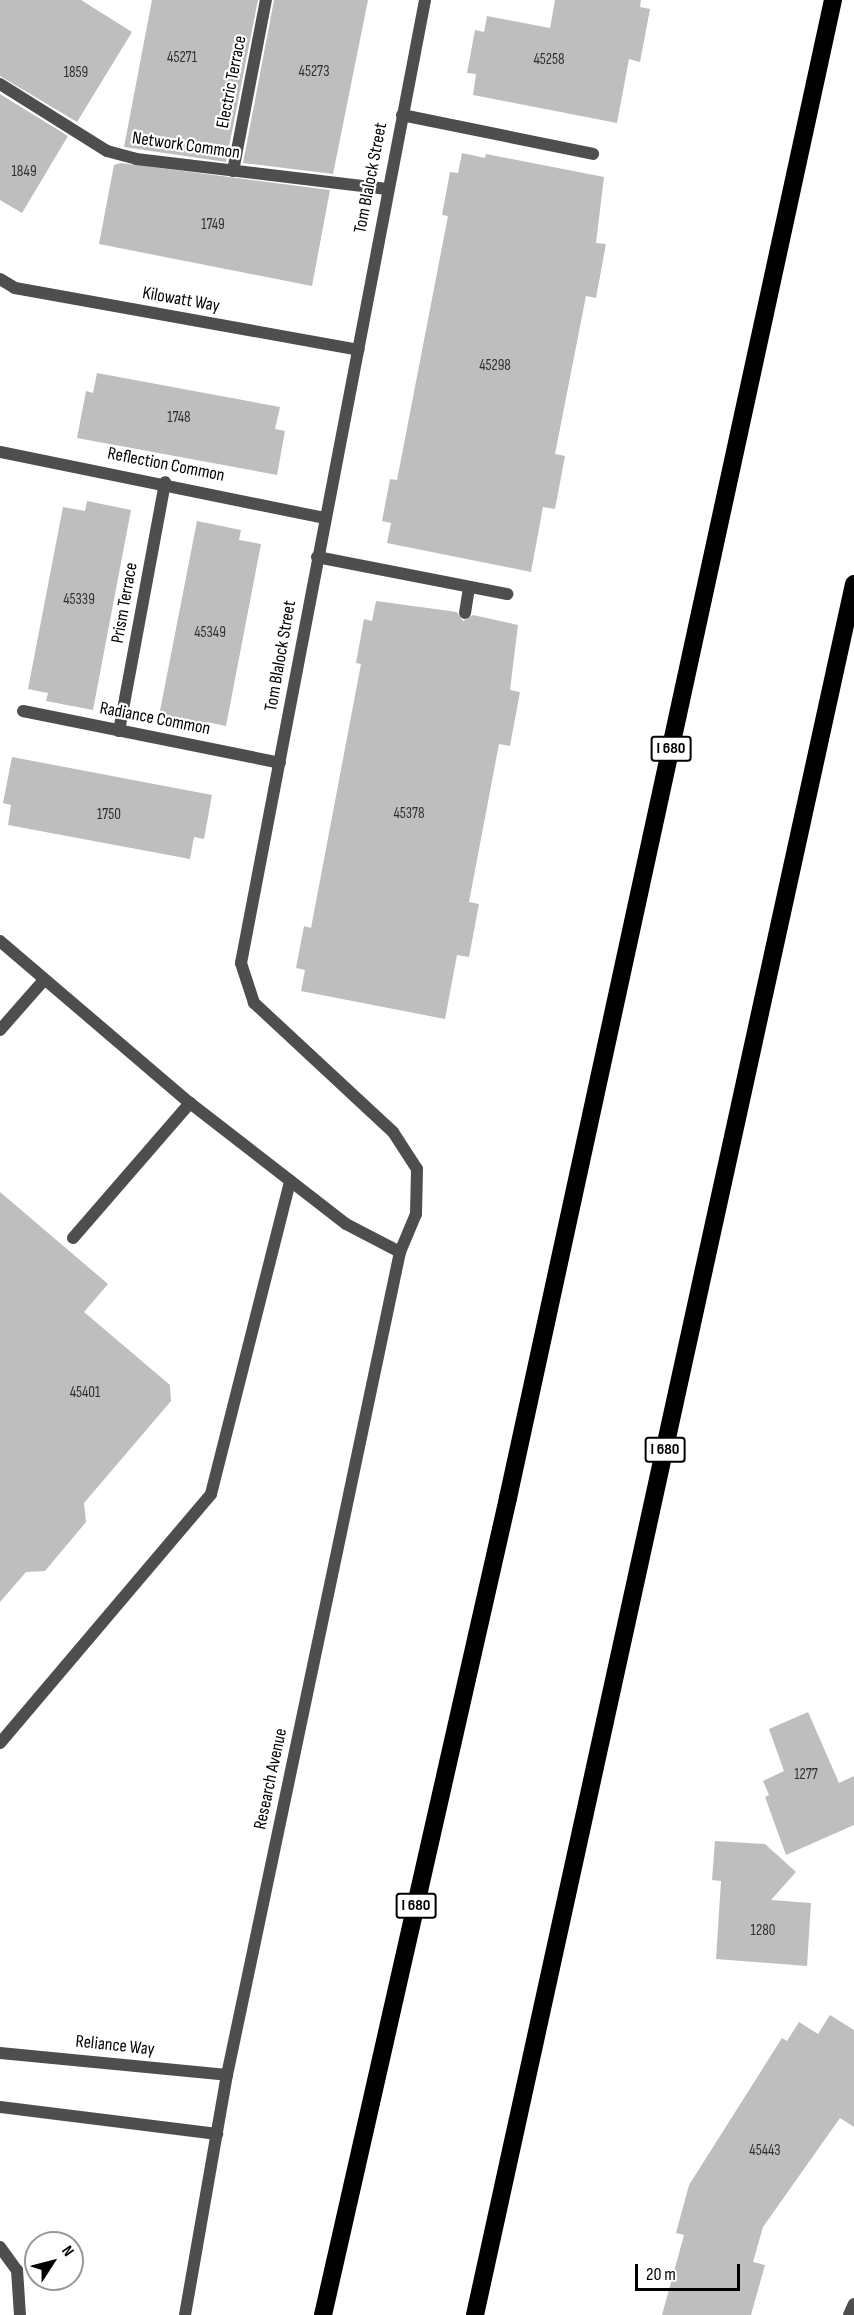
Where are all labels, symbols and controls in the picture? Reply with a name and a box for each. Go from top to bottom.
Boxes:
street label: Electric Terrace [212,34,252,130]
house number: 45271 [167,49,197,67]
house number: 45258 [533,51,565,69]
house number: 45273 [299,63,329,81]
house number: 1859 [64,64,88,82]
street label: Tom Blalock Street [350,121,392,235]
street label: Network Common [131,128,241,164]
house number: 1849 [11,163,37,181]
house number: 1749 [201,216,225,234]
street label: Kilowatt Way [141,283,221,317]
house number: 45298 [479,357,511,375]
house number: 1748 [167,409,191,427]
street label: Reflection Common [106,443,226,487]
street label: Prism Terrace [107,561,143,645]
house number: 45339 [63,591,95,609]
street label: Tom Blalock Street [261,599,301,713]
house number: 45349 [194,624,226,642]
street label: Radiance Common [98,698,212,740]
road number: I 680 [650,736,692,762]
house number: 45378 [393,805,425,823]
house number: 1750 [97,806,121,824]
house number: 45401 [70,1384,100,1402]
road number: I 680 [644,1437,686,1463]
street label: Research Avenue [250,1727,292,1831]
house number: 1277 [794,1766,818,1784]
road number: I 680 [395,1893,437,1919]
house number: 1280 [751,1922,775,1940]
street label: Reliance Way [74,2031,156,2061]
house number: 45443 [749,2142,781,2160]
north arrow [24,2231,84,2291]
text: N [57,2242,78,2260]
scale bar [638,2252,743,2290]
text: 20 m [646,2264,676,2285]

